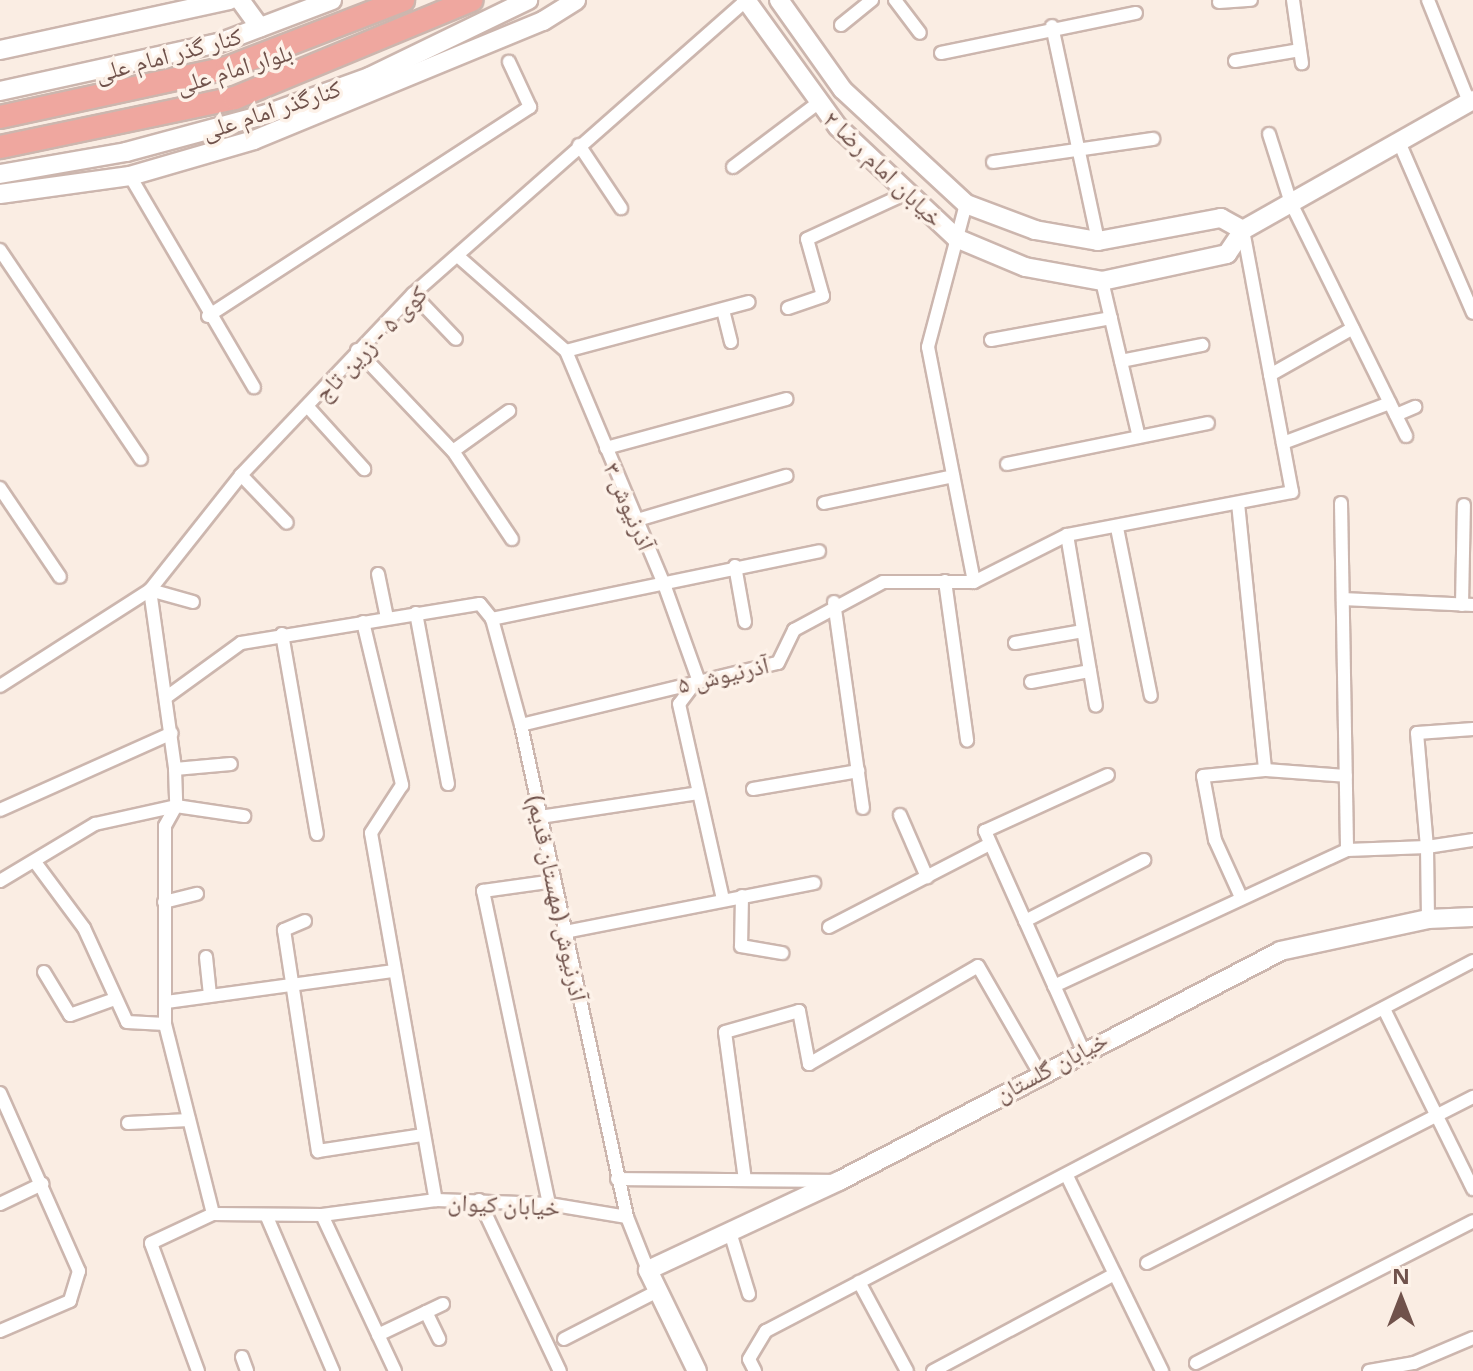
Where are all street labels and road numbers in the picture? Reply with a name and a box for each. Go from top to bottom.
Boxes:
street label: کنار گذر امام علی [92,21,244,87]
street label: بلوار امام علی [172,37,296,99]
street label: کنارگذر امام علی [198,73,344,145]
street label: خیابان امام رضا ۲ [818,104,950,232]
street label: کوی ۵ - زرین تاج [308,279,432,407]
street label: آذرنیوش ۳ [599,458,661,554]
street label: آذرنیوش ۵ [675,650,771,698]
street label: آذرنیوش (مهستان قدیم) [522,792,594,1004]
street label: خیابان گلستان [990,1024,1112,1108]
street label: خیابان کیوان [447,1187,561,1221]

